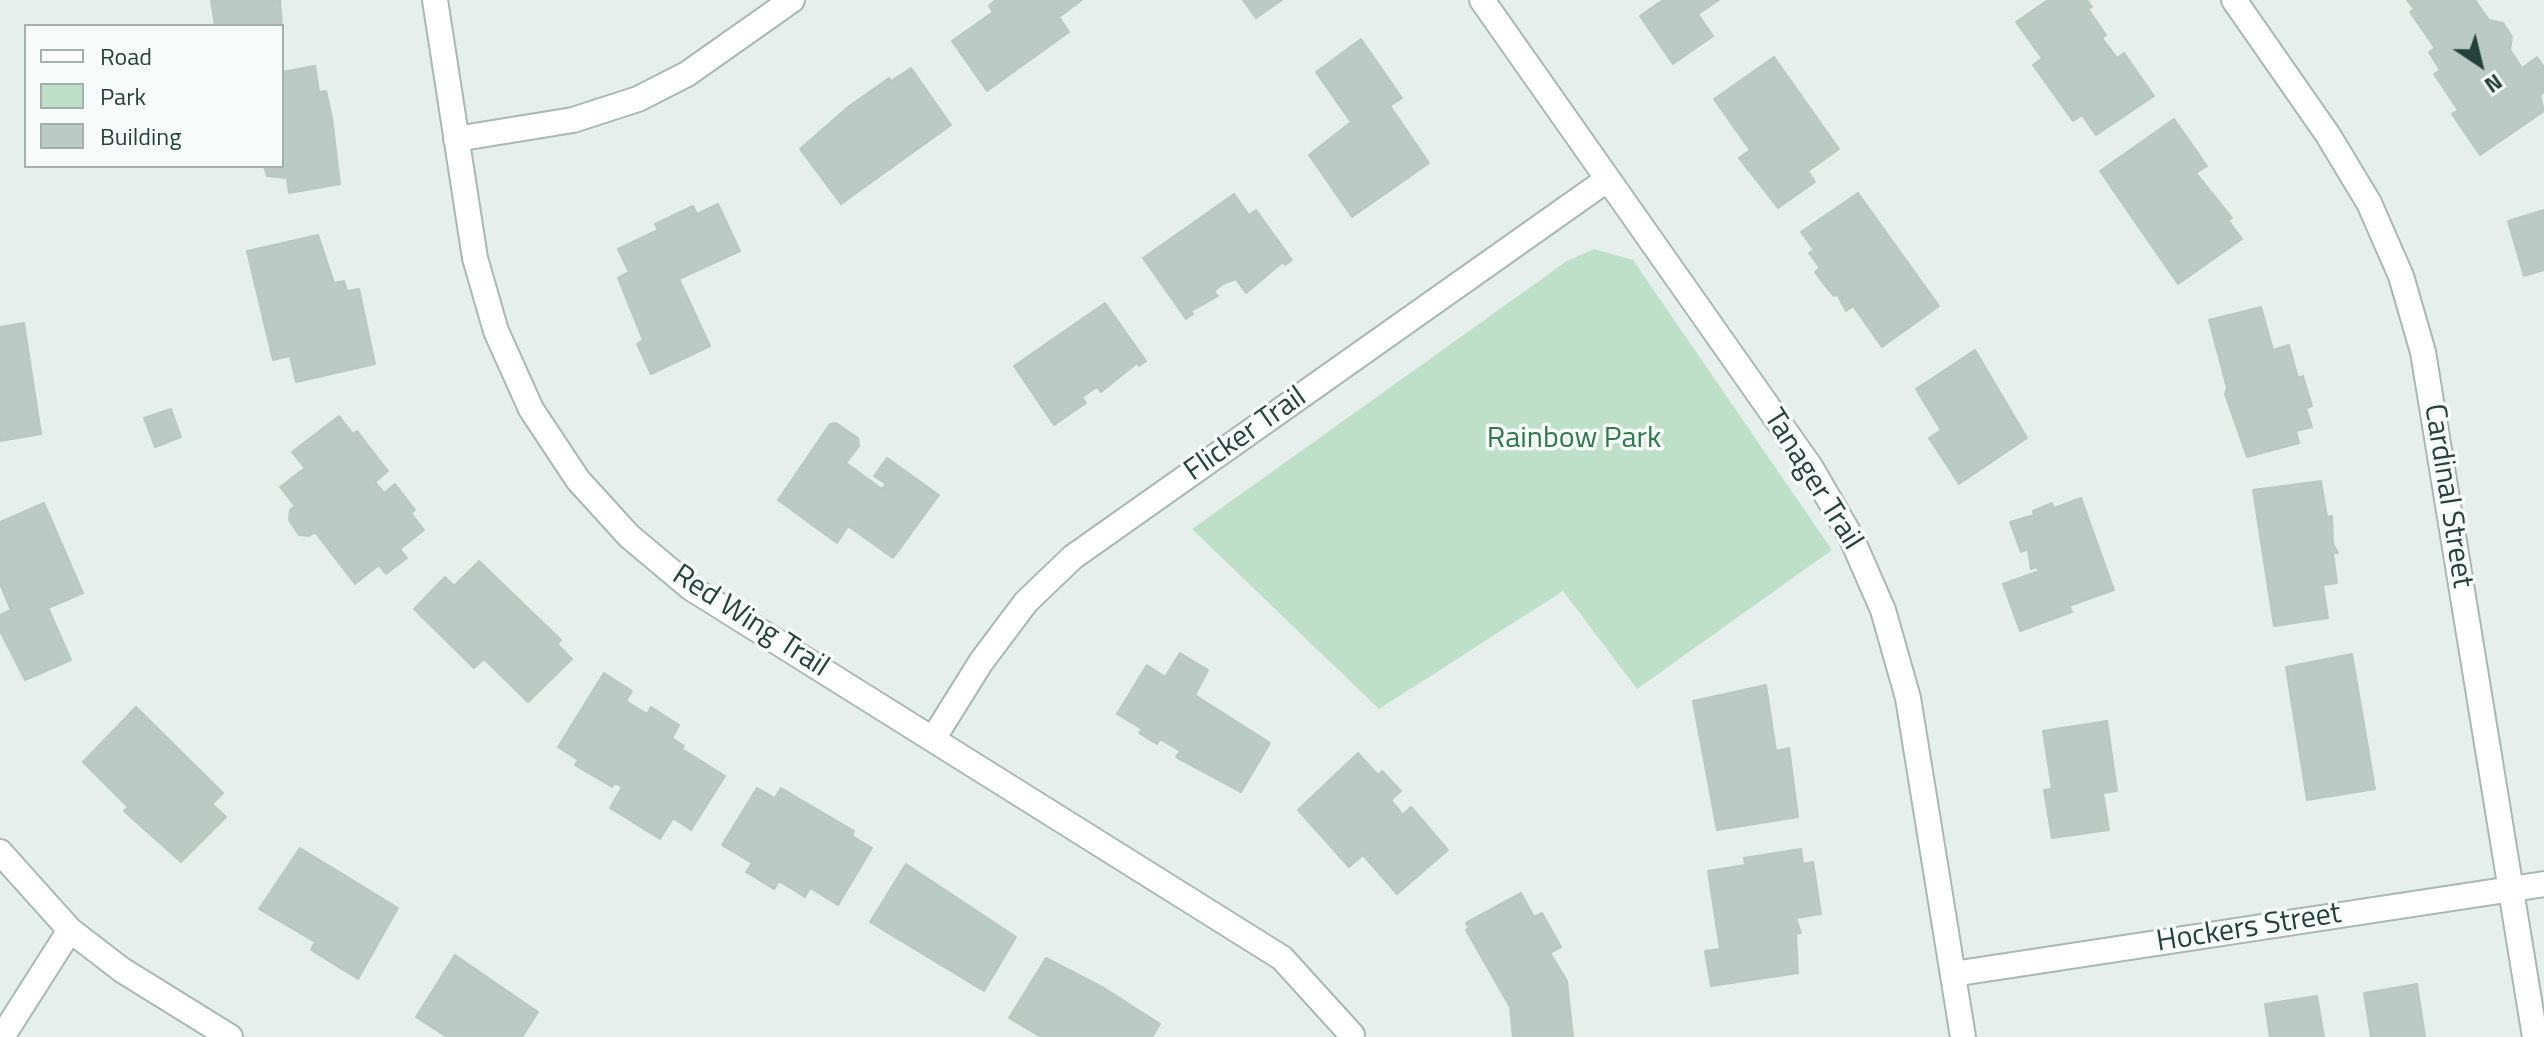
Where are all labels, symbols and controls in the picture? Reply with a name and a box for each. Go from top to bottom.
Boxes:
legend [24,24,284,168]
north arrow [2440,24,2520,104]
text: Road [100,38,152,74]
text: N [2478,65,2510,102]
text: Park [100,78,146,114]
text: Building [100,118,182,154]
street label: Flicker Trail [1178,380,1314,490]
street label: Cardinal Street [2415,401,2479,591]
street label: Tanager Trail [1755,403,1869,557]
park label: Rainbow Park [1487,422,1661,458]
street label: Red Wing Trail [665,558,835,686]
street label: Hockers Street [2154,897,2344,961]

